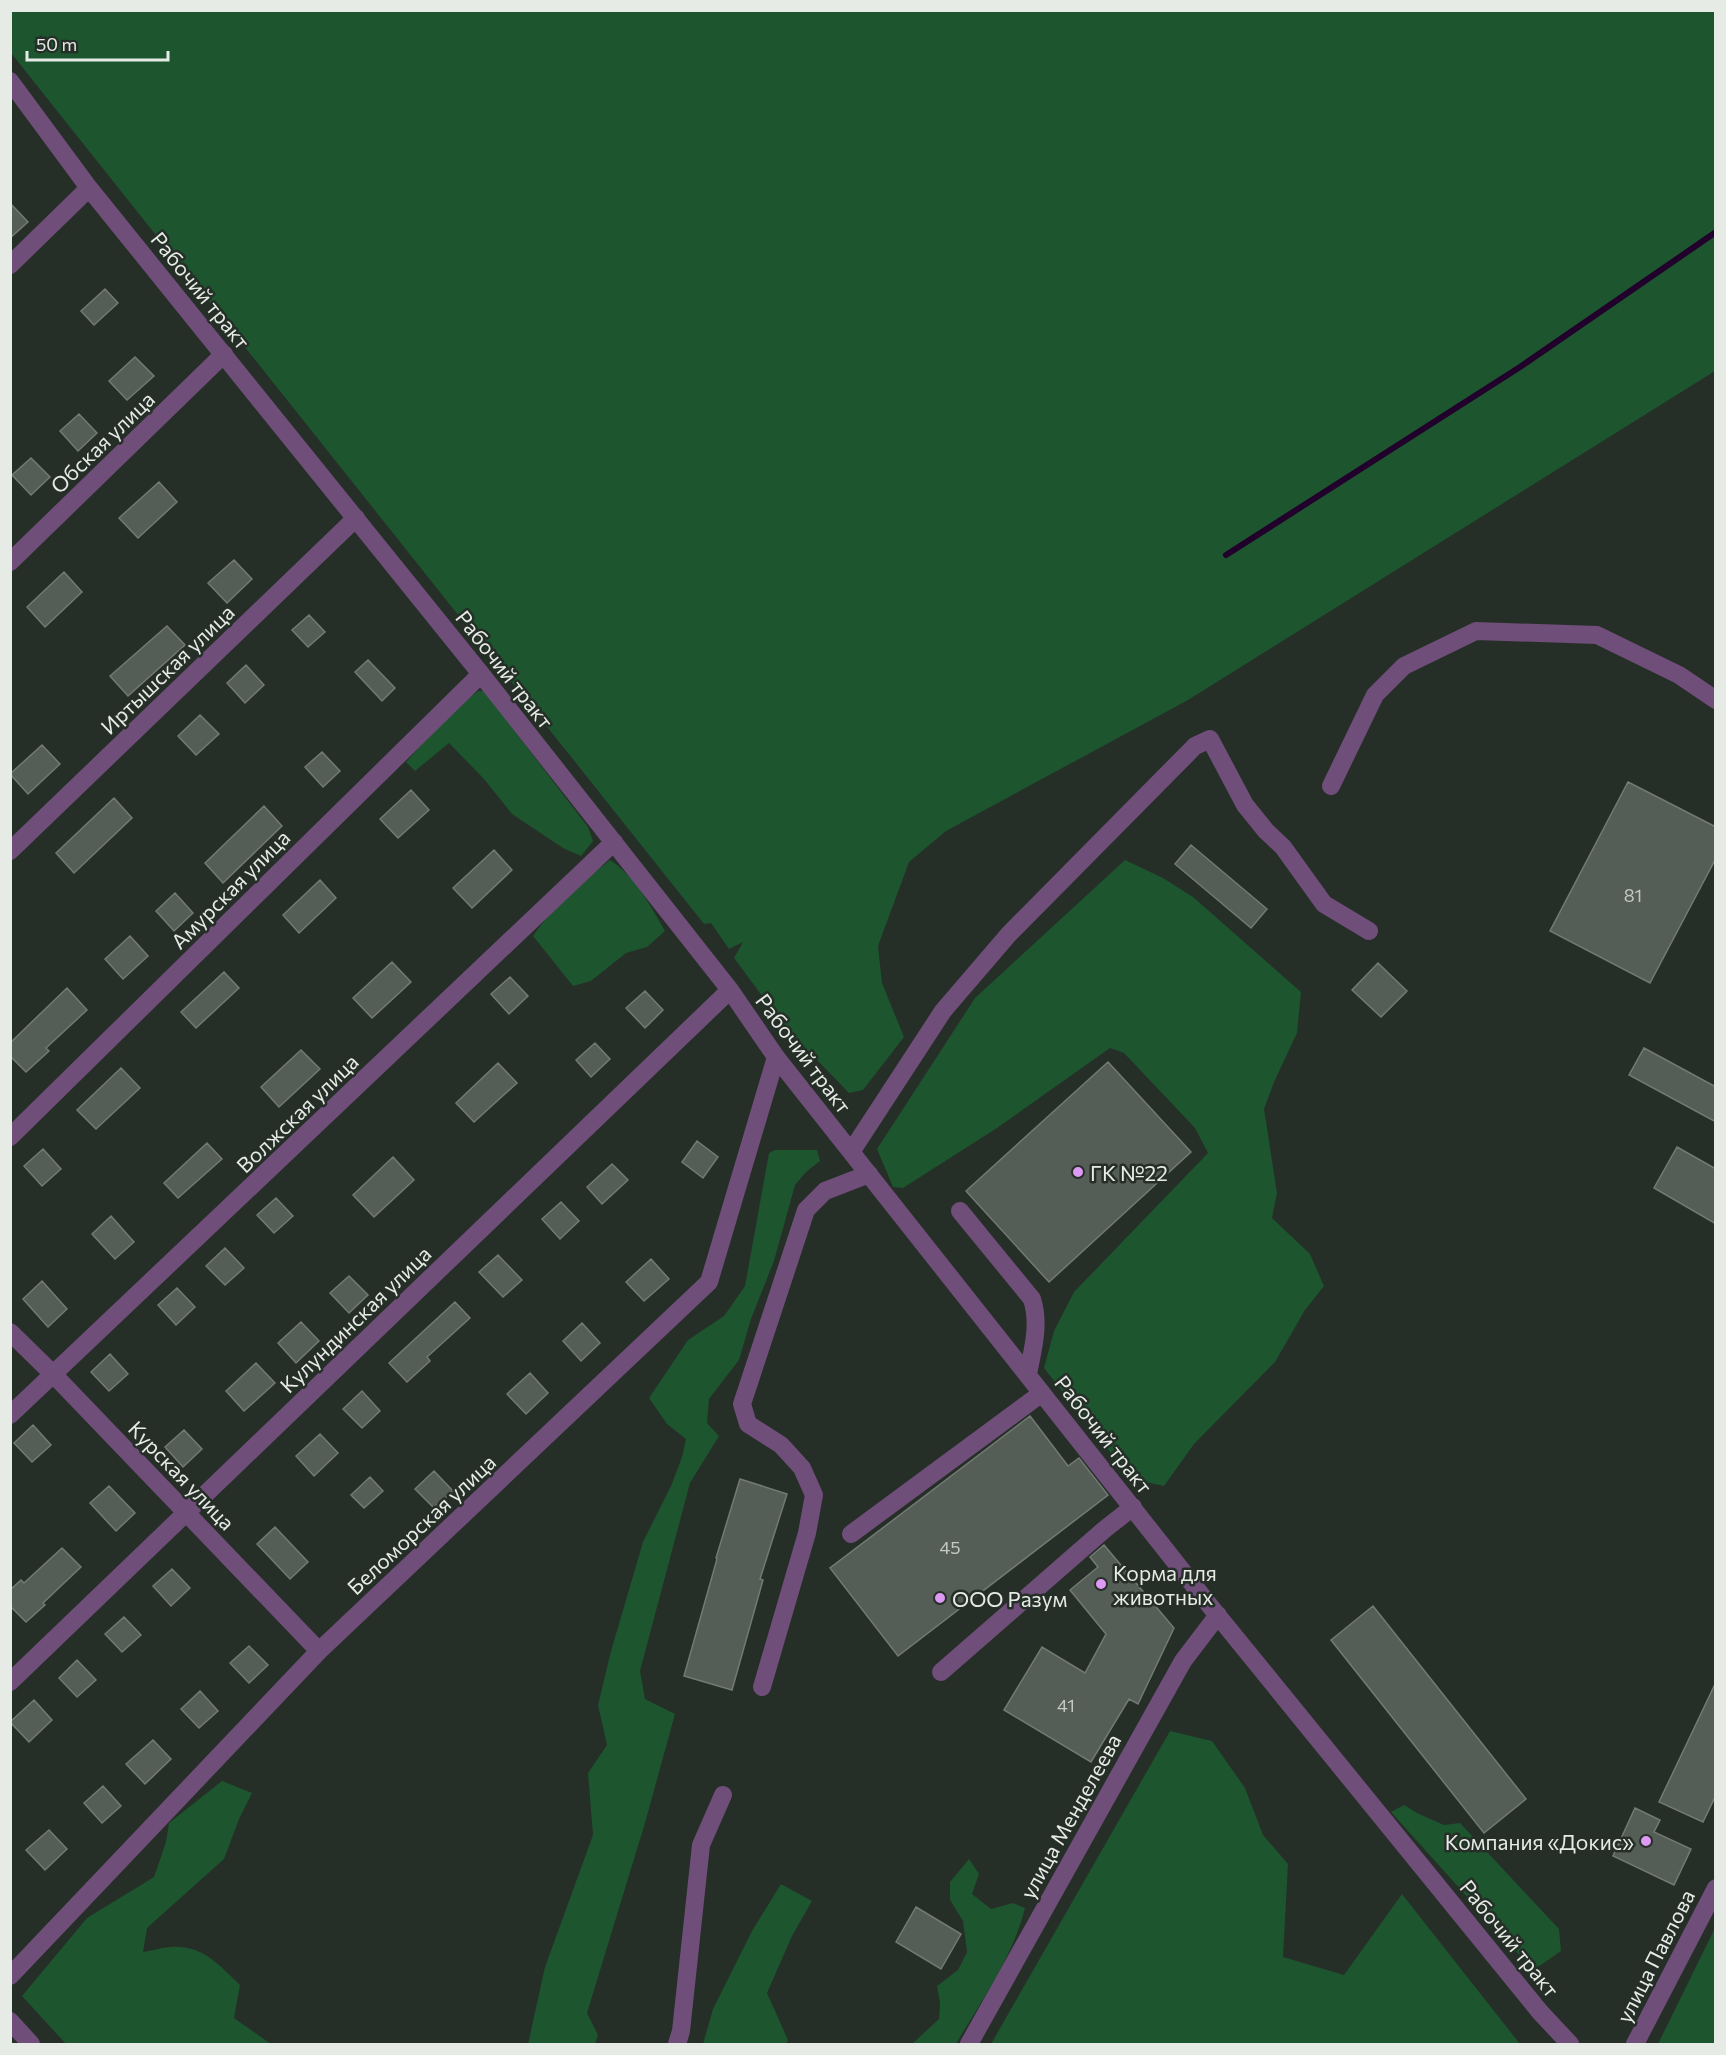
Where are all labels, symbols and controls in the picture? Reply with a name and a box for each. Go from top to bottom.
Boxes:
scale bar [27,24,168,62]
text: 50 m [36,33,77,55]
street label: Рабочий тракт [146,227,256,353]
street label: Обская улица [45,386,159,498]
street label: Иртышская улица [95,599,239,739]
street label: Рабочий тракт [451,605,559,733]
street label: Амурская улица [165,824,295,954]
house number: 81 [1624,884,1642,906]
street label: Рабочий тракт [751,988,857,1118]
street label: Волжская улица [231,1049,363,1177]
place label: ГК №22 [1090,1160,1168,1185]
marker: ГК №22 [1071,1165,1085,1179]
street label: Кулундинская улица [274,1241,436,1397]
street label: Рабочий тракт [1050,1370,1158,1498]
street label: Курская улица [124,1415,240,1535]
street label: Беломорская улица [342,1449,500,1599]
house number: 45 [939,1536,961,1558]
place label: Корма для животных [1113,1560,1217,1609]
marker: Корма для животных [1094,1577,1108,1591]
place label: ООО Разум [952,1586,1067,1611]
marker: ООО Разум [933,1591,947,1605]
house number: 41 [1057,1694,1075,1716]
street label: улица Менделеева [1014,1729,1126,1903]
place label: Компания «Докис» [1445,1829,1634,1854]
marker: Компания «Докис» [1639,1834,1653,1848]
street label: Рабочий тракт [1455,1875,1565,2001]
street label: улица Павлова [1611,1885,1699,2027]

